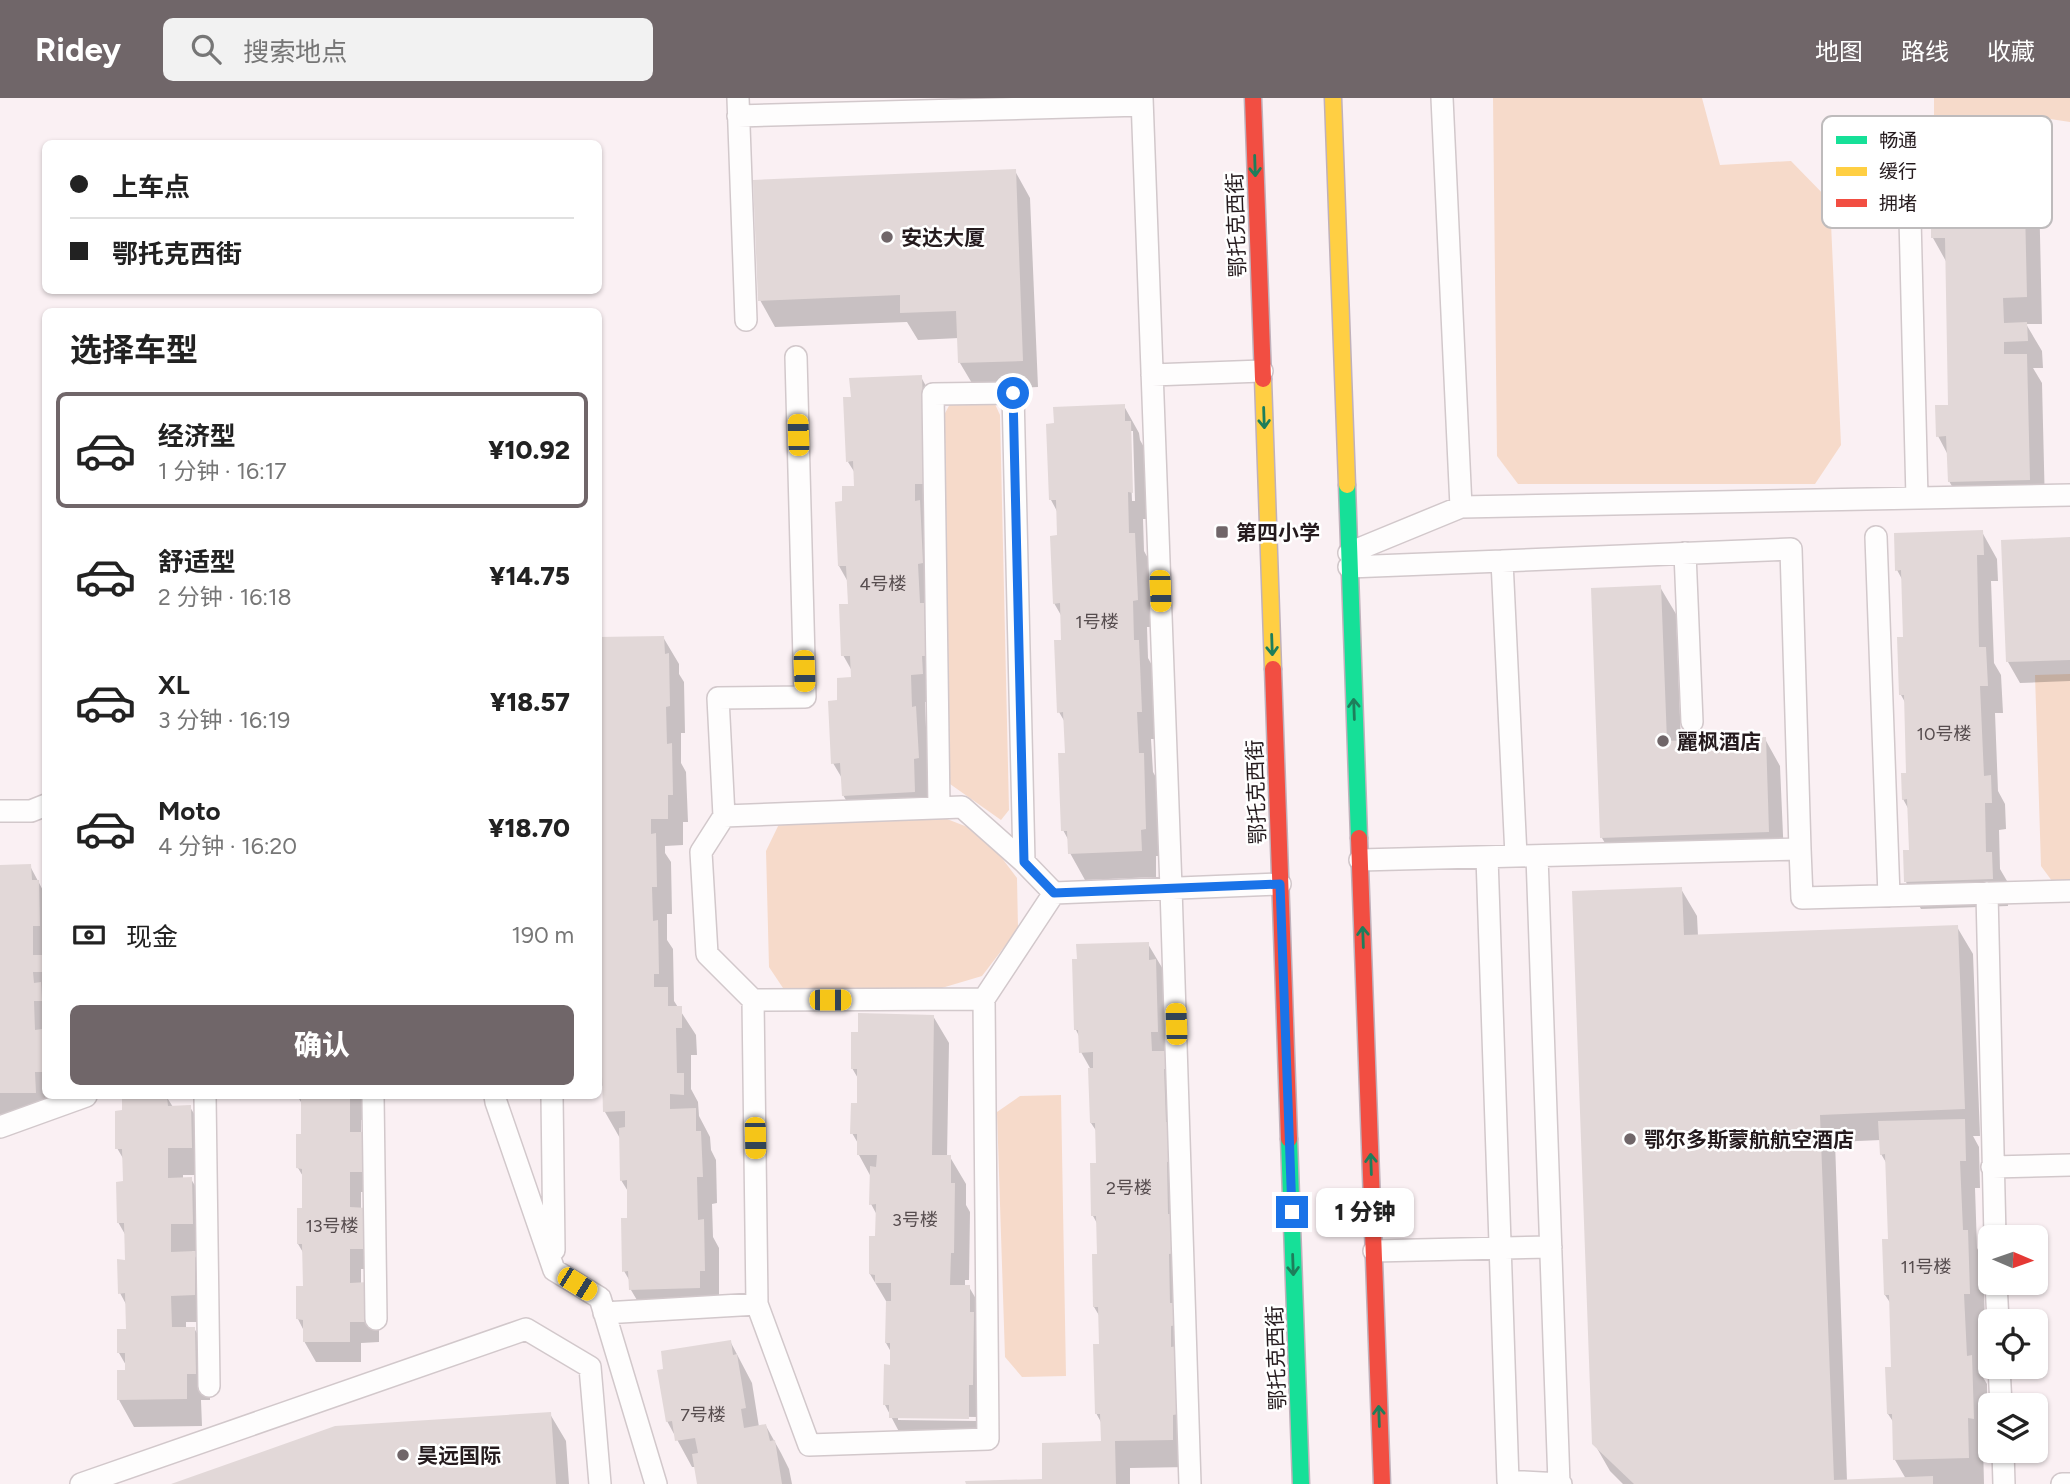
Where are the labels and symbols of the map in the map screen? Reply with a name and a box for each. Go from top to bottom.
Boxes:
legend [1822,116,2052,228]
text: 畅通 [1879,129,1917,152]
one-way arrow [1249,154,1262,177]
text: 缓行 [1879,160,1917,183]
street label: 鄂托克西街 [1222,172,1250,278]
text: 拥堵 [1879,192,1917,215]
place label: 安达大厦 [901,225,985,250]
marker: 安达大厦 [879,229,895,245]
route start [997,377,1029,409]
one-way arrow [1257,406,1270,429]
car [787,414,810,456]
place label: 第四小学 [1236,520,1320,545]
marker: 第四小学 [1214,524,1230,540]
car [1149,570,1172,612]
house number: 4号楼 [859,573,907,595]
house number: 1号楼 [1075,611,1119,633]
one-way arrow [1265,634,1278,657]
car [793,650,816,692]
one-way arrow [1348,698,1361,721]
house number: 10号楼 [1917,723,1971,745]
place label: 麗枫酒店 [1677,729,1761,754]
marker: 麗枫酒店 [1655,733,1671,749]
street label: 鄂托克西街 [1242,739,1270,845]
one-way arrow [1356,925,1369,948]
car [810,990,852,1011]
car [1165,1003,1188,1045]
car [745,1117,766,1159]
place label: 鄂尔多斯蒙航航空酒店 [1644,1127,1854,1152]
marker: 鄂尔多斯蒙航航空酒店 [1622,1131,1638,1147]
one-way arrow [1364,1153,1377,1176]
house number: 2号楼 [1106,1177,1152,1199]
callout: 1 分钟 [1316,1188,1414,1236]
route end [1276,1196,1308,1228]
house number: 3号楼 [892,1209,938,1231]
house number: 13号楼 [305,1215,359,1237]
north arrow [1978,1225,2048,1295]
one-way arrow [1287,1253,1300,1276]
house number: 11号楼 [1901,1256,1951,1278]
car [554,1264,601,1304]
street label: 鄂托克西街 [1262,1305,1290,1411]
house number: 7号楼 [680,1404,726,1426]
one-way arrow [1373,1405,1386,1428]
place label: 昊远国际 [417,1443,501,1468]
marker: 昊远国际 [395,1447,411,1463]

